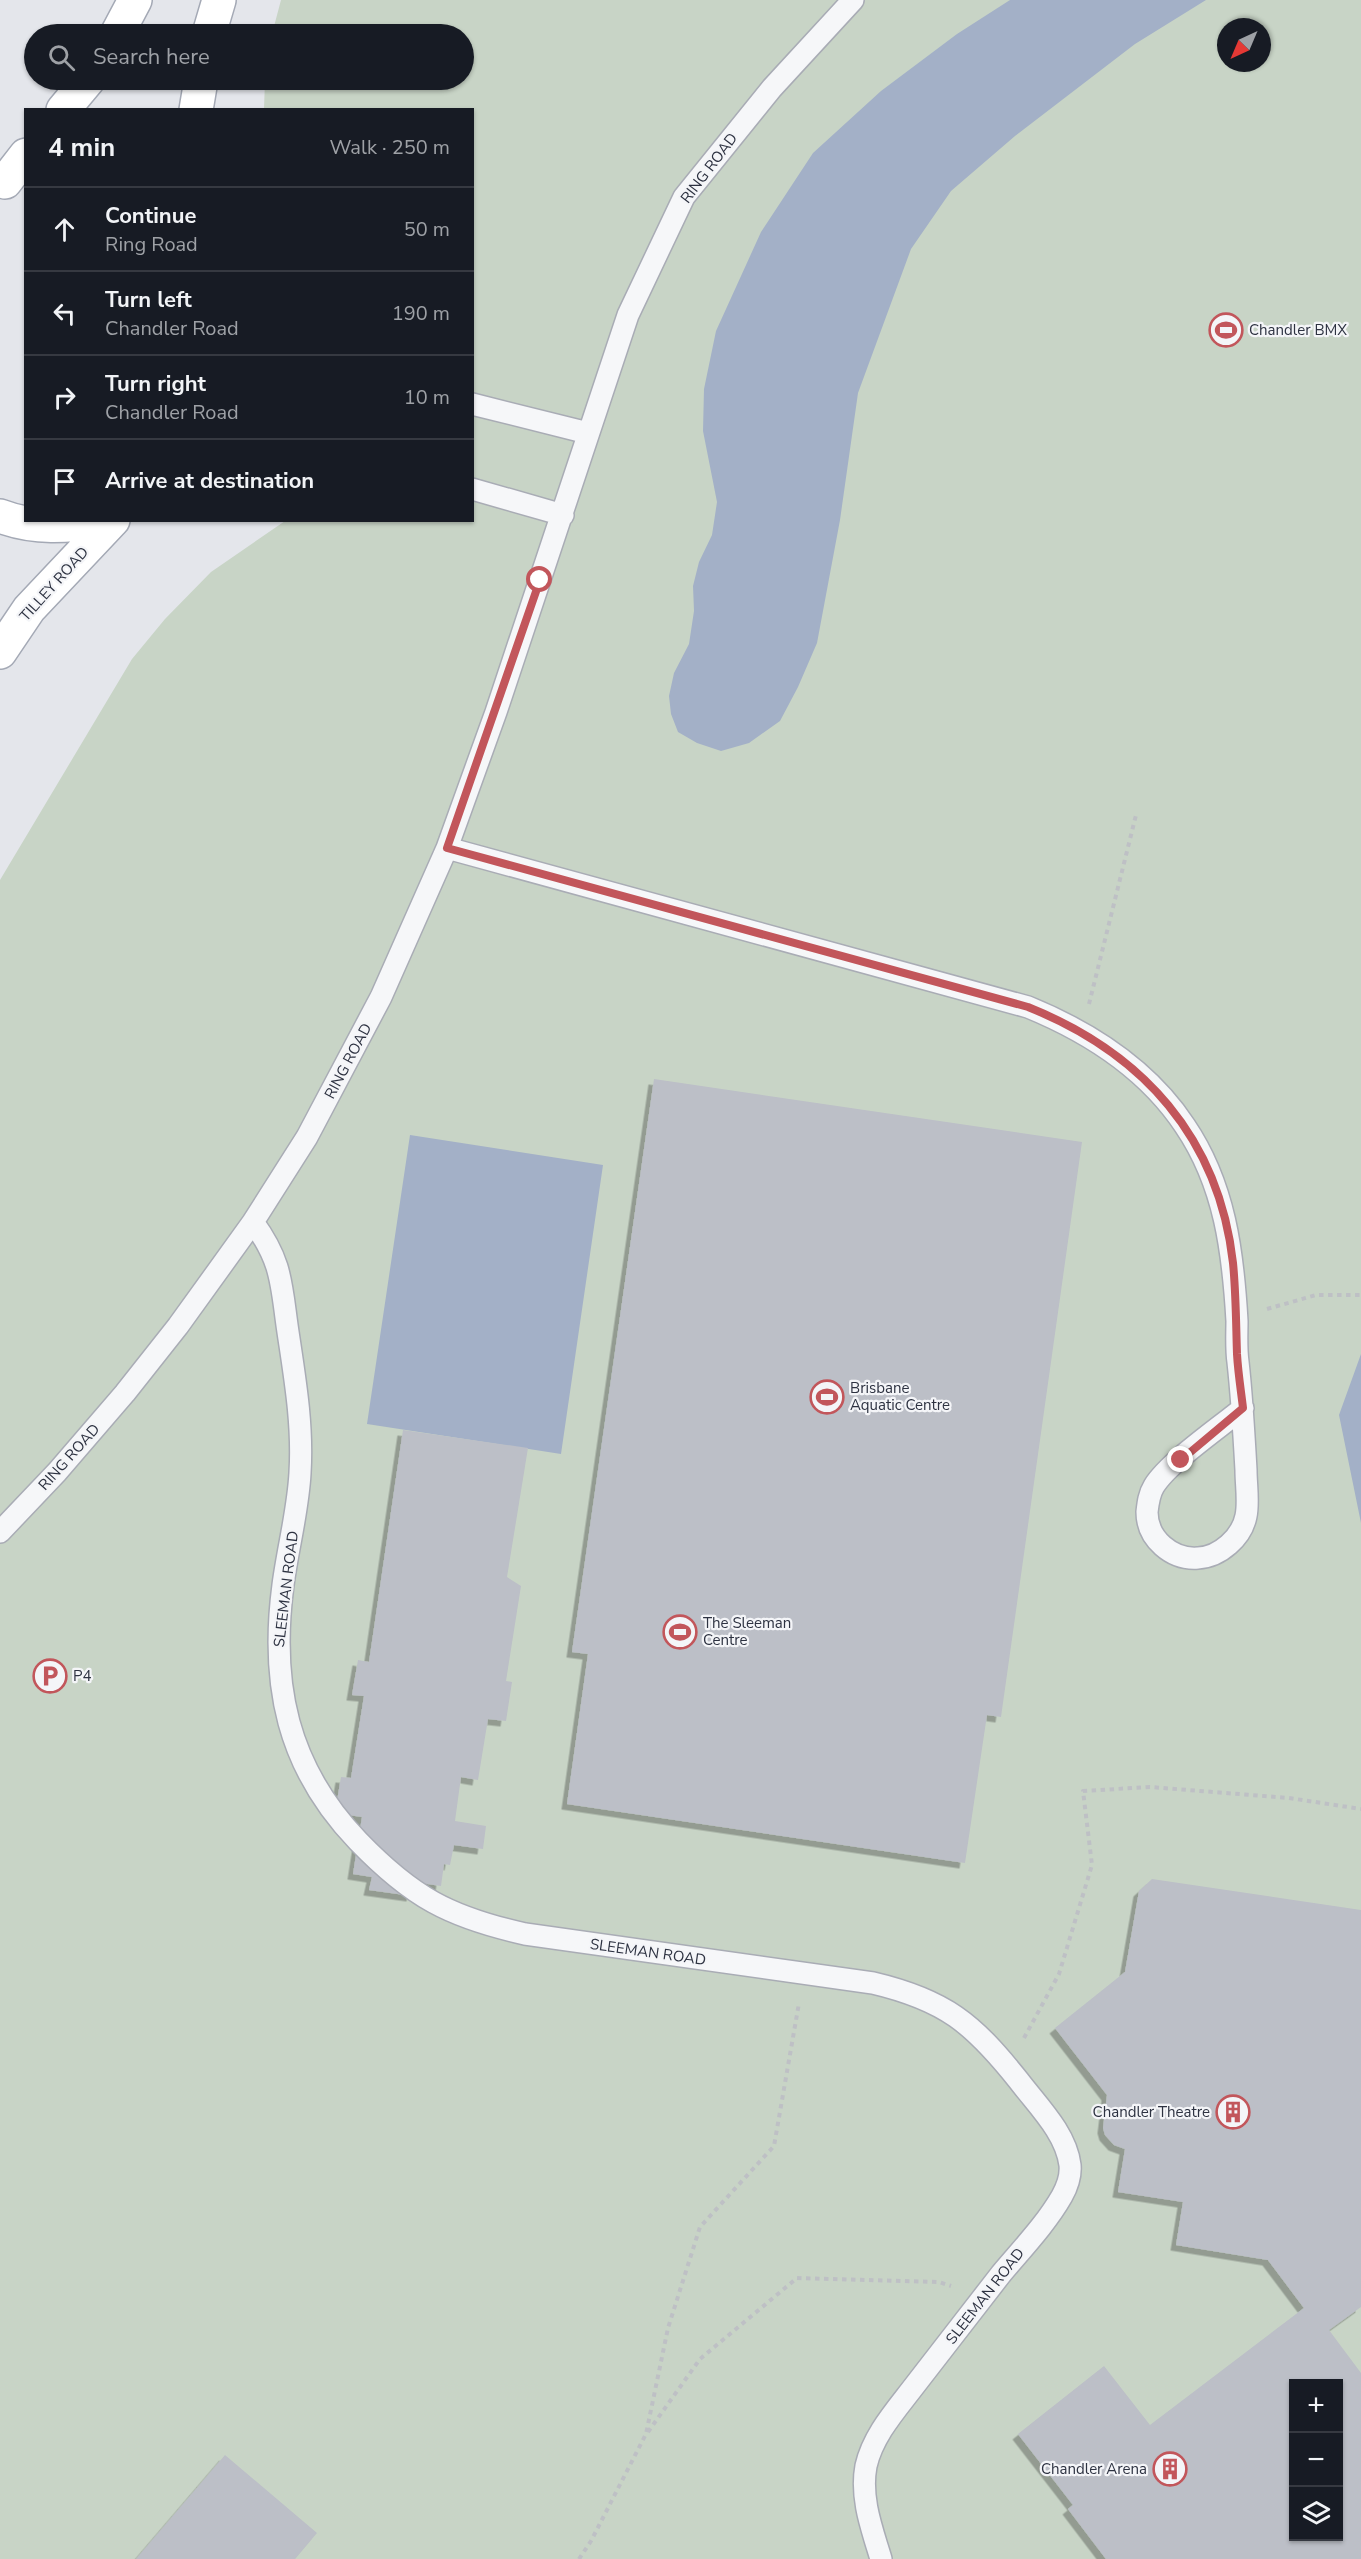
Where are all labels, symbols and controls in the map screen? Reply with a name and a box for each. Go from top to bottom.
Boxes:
north arrow [1217,18,1271,72]
search box [24,24,474,90]
icon: search [45,41,78,74]
text: Search here [93,42,210,72]
street label: RING ROAD [676,129,742,207]
text: 4 min [48,130,115,165]
text: Walk · 250 m [330,134,450,161]
text: Continue [105,201,196,231]
icon: ahead [48,213,81,246]
text: 50 m [404,216,450,243]
text: Ring Road [105,231,198,258]
text: Turn left [105,285,192,315]
icon: left [48,297,81,330]
text: 190 m [392,300,450,327]
sports icon: Chandler BMX [1208,312,1244,348]
text: Chandler Road [105,315,239,342]
place label: Chandler BMX [1249,320,1347,340]
text: Turn right [105,369,206,399]
icon: right [48,381,81,414]
text: 10 m [404,384,450,411]
text: Chandler Road [105,399,239,426]
icon: arrive [48,465,81,498]
text: Arrive at destination [105,466,314,496]
street label: TILLEY ROAD [15,542,93,626]
route start [526,566,552,592]
street label: RING ROAD [320,1020,376,1102]
place label: Brisbane Aquatic Centre [850,1378,950,1415]
sports icon: Brisbane Aquatic Centre [809,1379,845,1415]
street label: RING ROAD [34,1419,104,1495]
route end [1167,1446,1193,1472]
street label: SLEEMAN ROAD [269,1530,303,1648]
place label: The Sleeman Centre [703,1613,791,1650]
sports icon: The Sleeman Centre [662,1614,698,1650]
parking icon: P4 [32,1658,68,1694]
place label: P4 [73,1666,92,1686]
street label: SLEEMAN ROAD [589,1934,707,1970]
building icon: Chandler Theatre [1215,2094,1251,2130]
place label: Chandler Theatre [1093,2102,1210,2122]
street label: SLEEMAN ROAD [941,2244,1029,2348]
map controls [1289,2379,1343,2541]
button: + [1289,2379,1343,2433]
button: − [1289,2433,1343,2487]
building icon: Chandler Arena [1152,2451,1188,2487]
place label: Chandler Arena [1041,2459,1147,2479]
button: layers [1289,2487,1343,2541]

